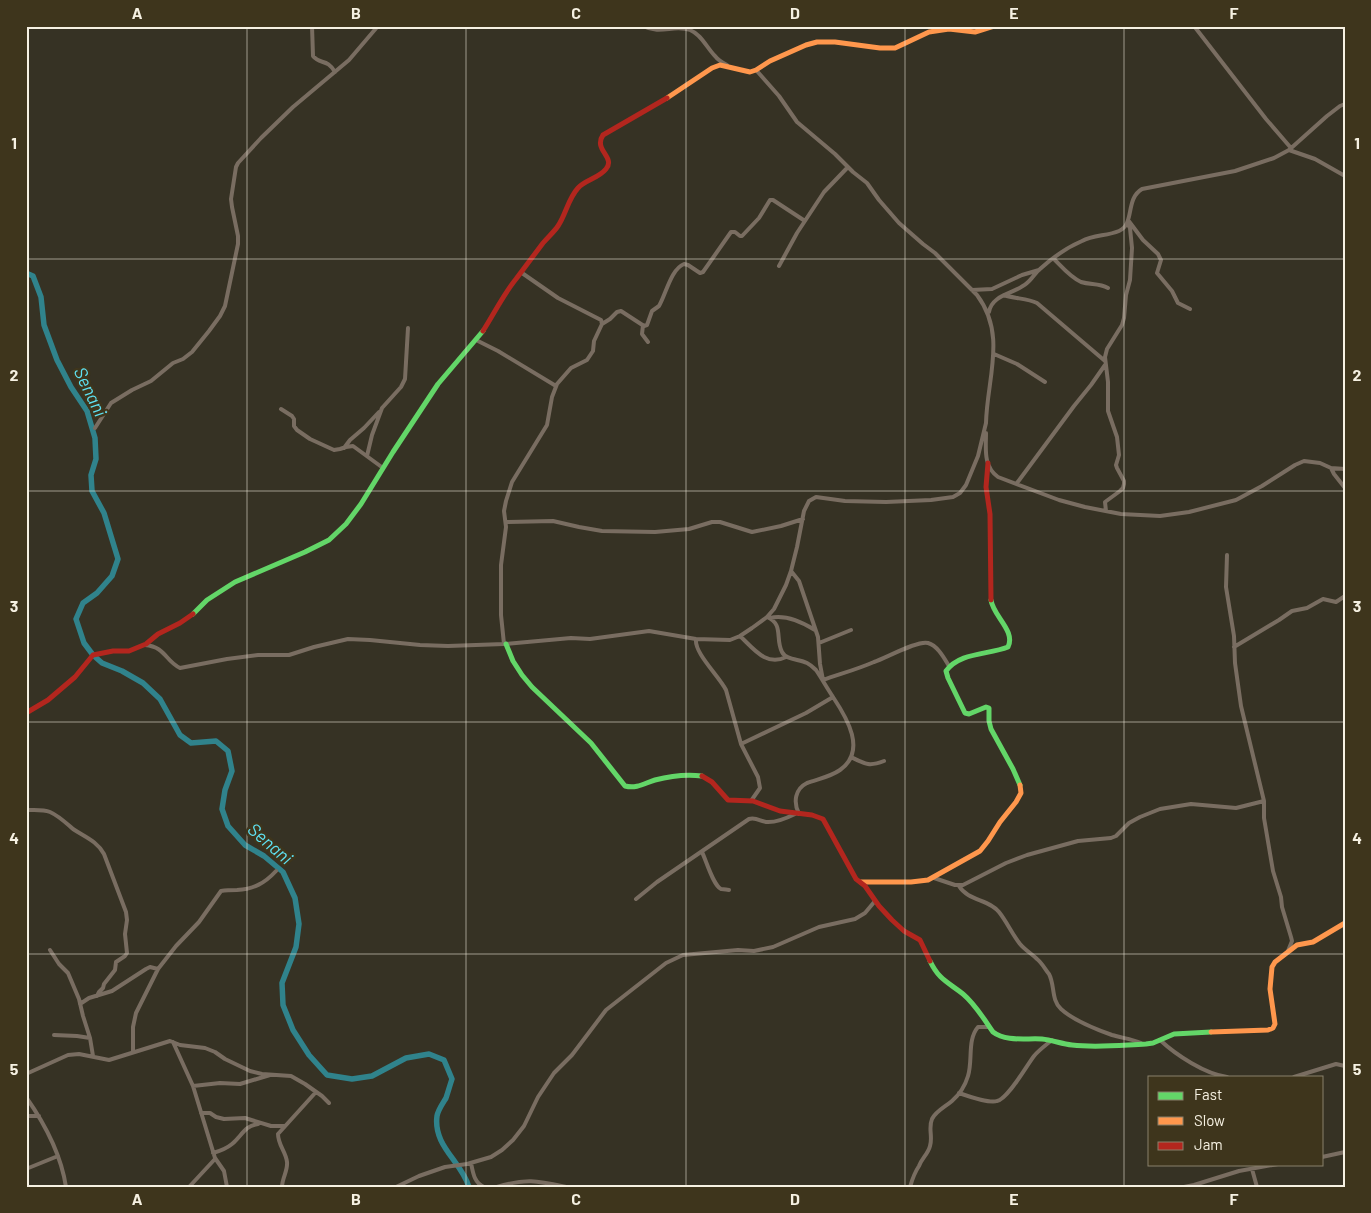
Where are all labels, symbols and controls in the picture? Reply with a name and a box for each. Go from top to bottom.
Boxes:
text: A [132,3,143,22]
text: B [351,3,361,22]
text: C [571,3,581,22]
text: D [790,3,800,22]
text: E [1009,3,1019,22]
text: F [1230,3,1239,22]
text: 1 [11,133,17,152]
text: 1 [1354,133,1360,152]
water label: Senani [70,363,112,420]
text: 2 [10,365,19,384]
text: 2 [1353,365,1362,384]
text: 3 [10,596,18,615]
text: 3 [1353,596,1361,615]
water label: Senani [244,818,298,869]
text: 4 [9,828,19,847]
text: 4 [1352,828,1362,847]
text: 5 [10,1059,19,1078]
text: 5 [1353,1059,1362,1078]
legend [1148,1076,1324,1166]
text: Fast [1194,1085,1222,1103]
text: Slow [1194,1111,1225,1129]
text: Jam [1194,1135,1223,1153]
text: A [132,1189,143,1208]
text: B [351,1189,361,1208]
text: C [571,1189,581,1208]
text: D [790,1189,800,1208]
text: E [1009,1189,1019,1208]
text: F [1230,1189,1239,1208]

